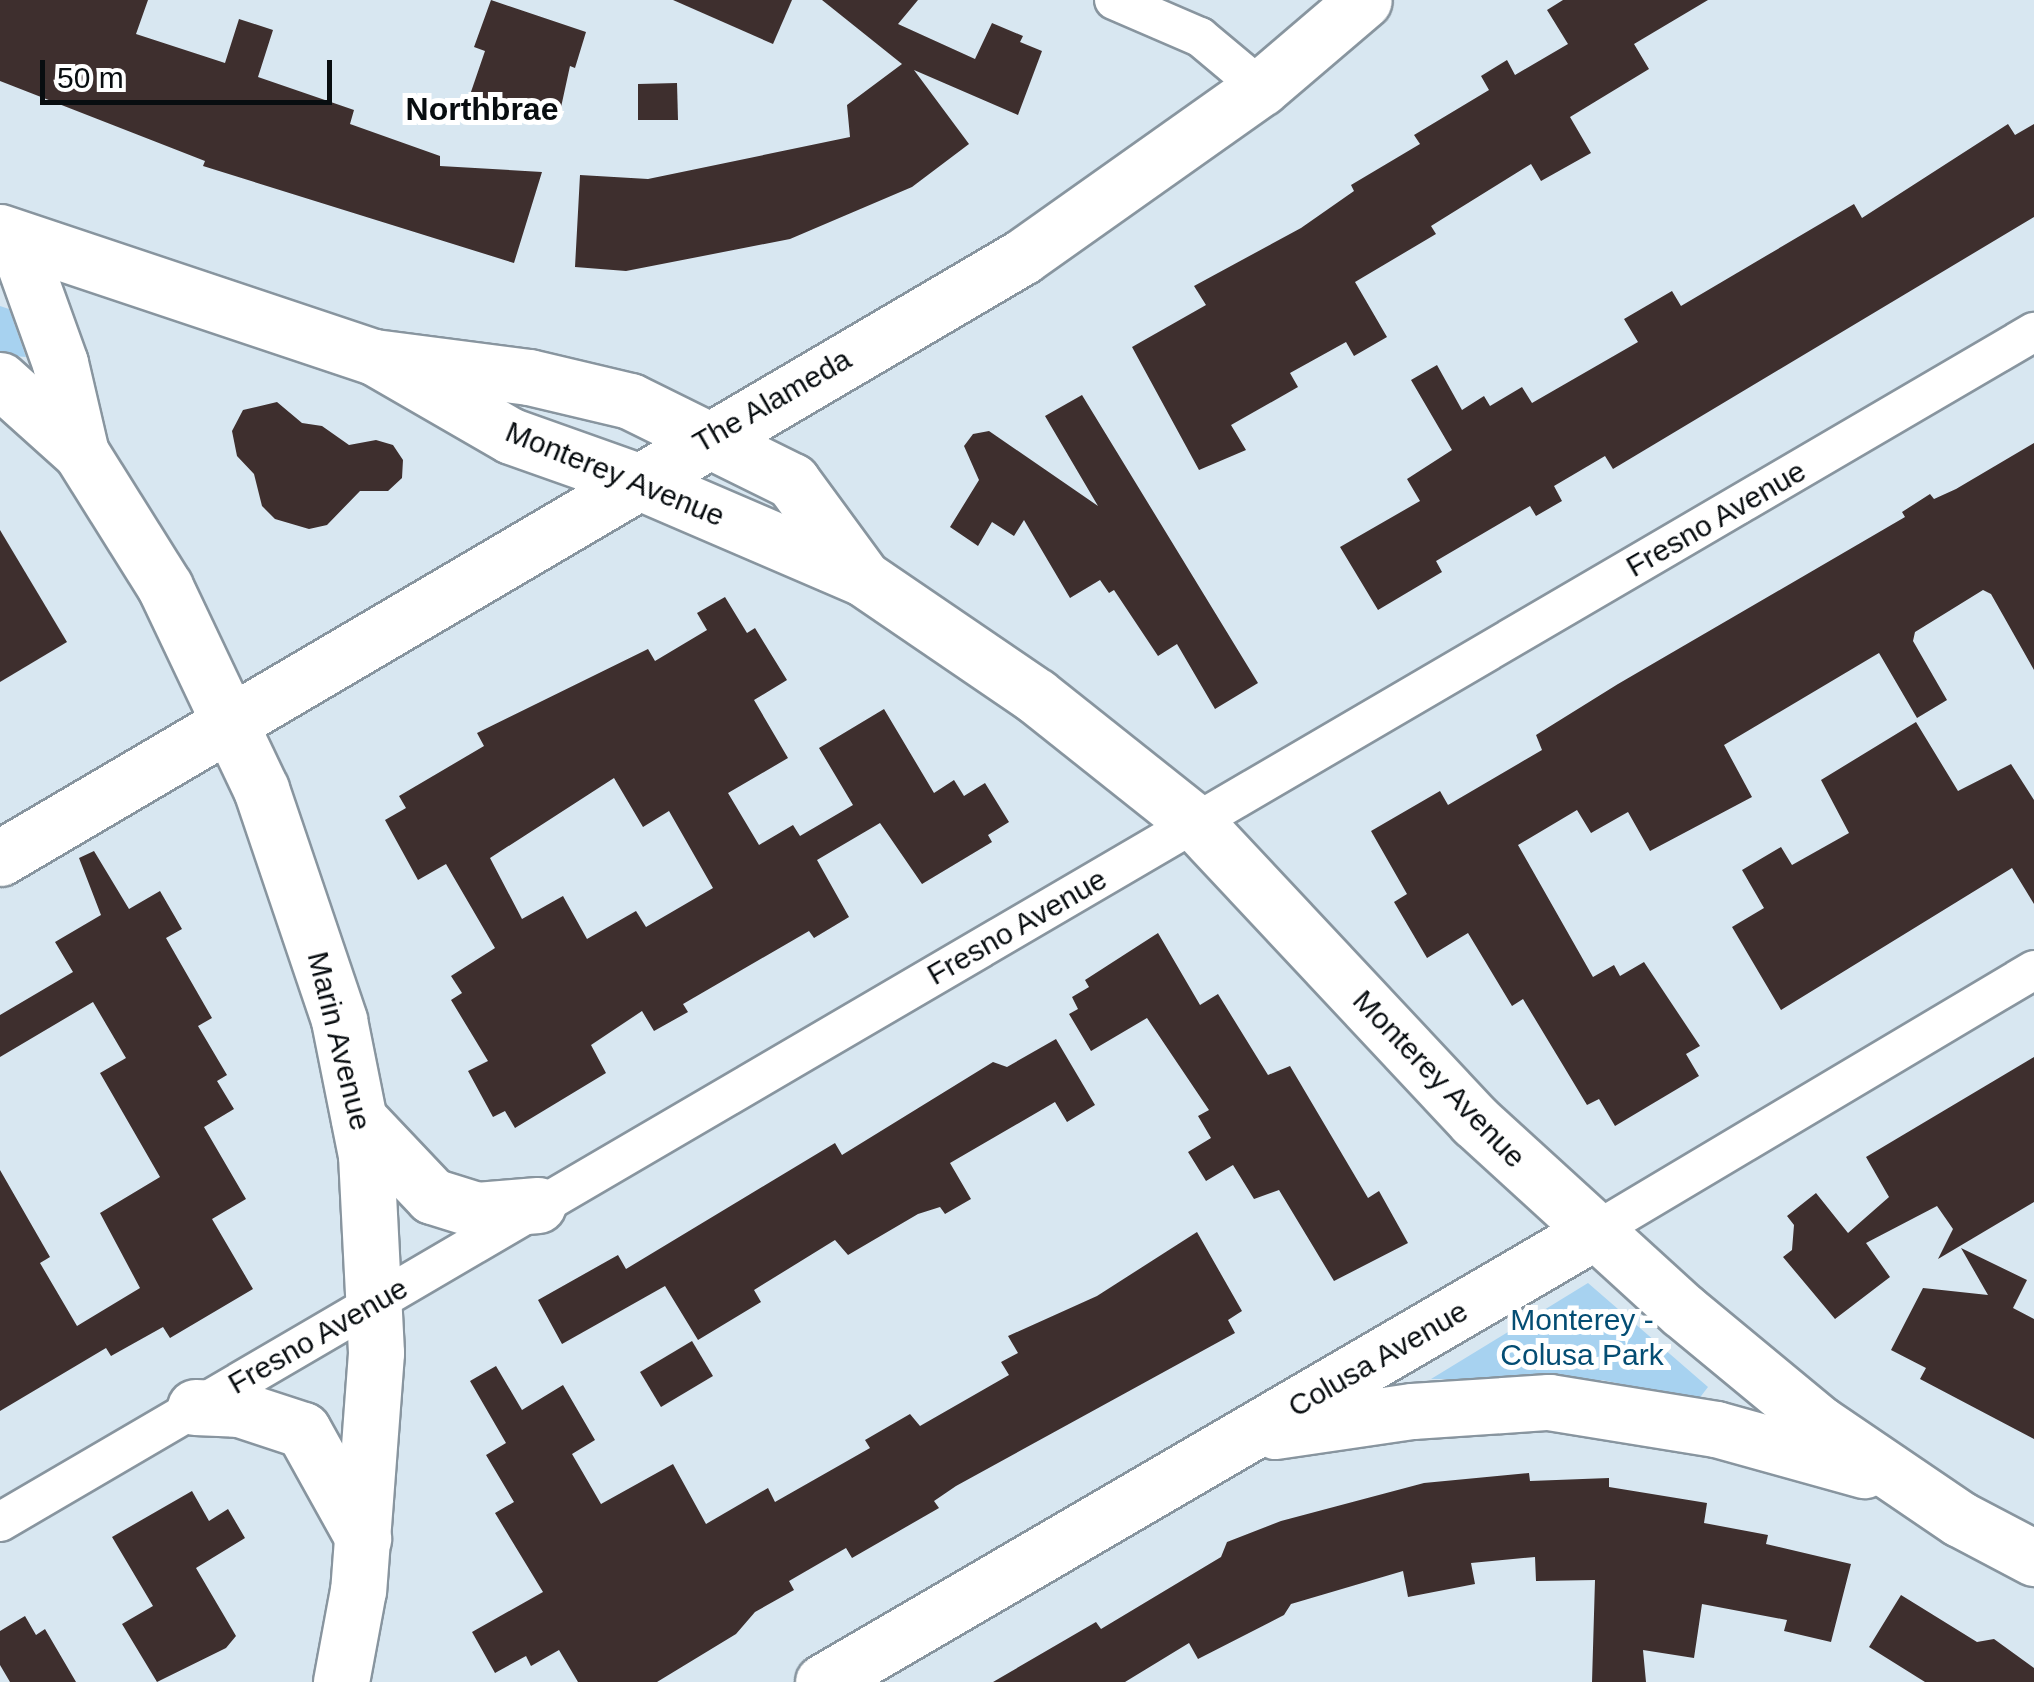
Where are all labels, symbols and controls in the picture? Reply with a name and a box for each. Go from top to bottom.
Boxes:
scale bar [45,40,338,102]
text: 50 m [57,61,124,94]
district label: Northbrae [406,90,558,128]
street label: The Alameda [686,341,858,461]
street label: Monterey Avenue [500,413,730,535]
street label: Fresno Avenue [1619,453,1813,585]
street label: Fresno Avenue [920,861,1114,993]
street label: Marin Avenue [299,947,379,1135]
street label: Monterey Avenue [1345,982,1533,1176]
street label: Fresno Avenue [221,1270,415,1402]
street label: Colusa Avenue [1281,1293,1475,1425]
park label: Monterey - Colusa Park [1500,1302,1664,1372]

